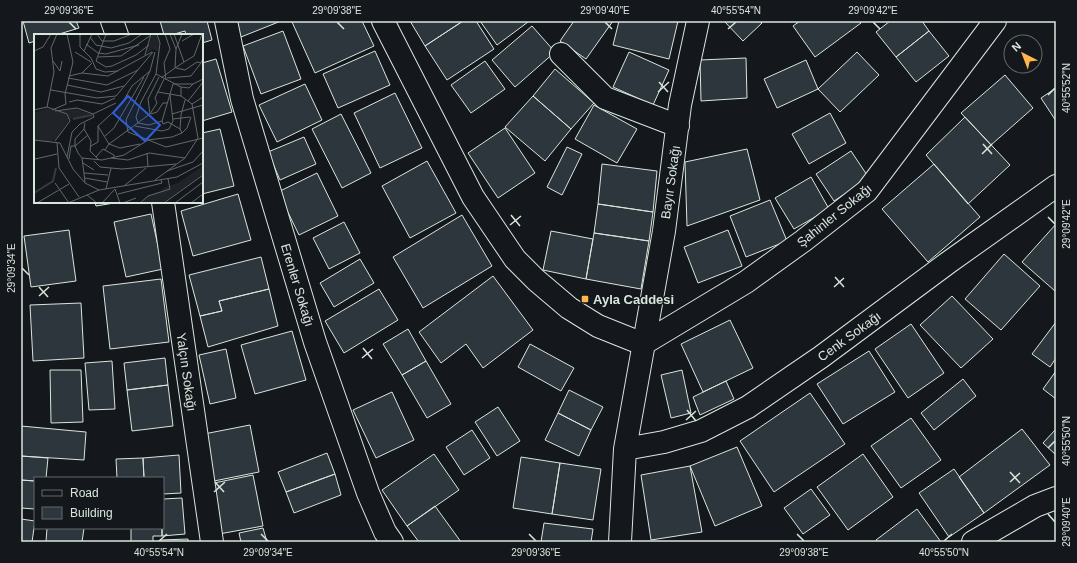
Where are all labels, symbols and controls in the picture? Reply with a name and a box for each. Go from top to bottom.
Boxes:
text: 29°09'36"E [44,5,94,16]
text: 29°09'38"E [312,5,362,16]
text: 29°09'40"E [580,5,630,16]
text: 40°55'54"N [711,5,761,16]
text: 29°09'42"E [848,5,898,16]
inset map [34,34,203,203]
north arrow [1003,34,1043,74]
text: N [1009,39,1023,54]
text: 40°55'52"N [1061,63,1072,113]
street label: Bayır Sokağı [658,144,683,220]
street label: Şahinler Sokağı [794,181,875,250]
text: 29°09'42"E [1061,199,1072,249]
street label: Erenler Sokağı [278,242,317,328]
text: 29°09'34"E [6,243,17,293]
place label: Ayla Caddesi [593,292,674,307]
marker: Ayla Caddesi [580,294,590,304]
street label: Cenk Sokağı [815,308,884,364]
street label: Yalçın Sokağı [174,332,199,412]
text: 40°55'50"N [1061,416,1072,466]
legend [34,477,164,529]
text: Road [70,486,99,500]
text: 29°09'40"E [1061,497,1072,547]
text: Building [70,506,113,520]
text: 40°55'54"N [134,547,184,558]
text: 29°09'34"E [243,547,293,558]
text: 29°09'36"E [511,547,561,558]
text: 29°09'38"E [779,547,829,558]
text: 40°55'50"N [919,547,969,558]

